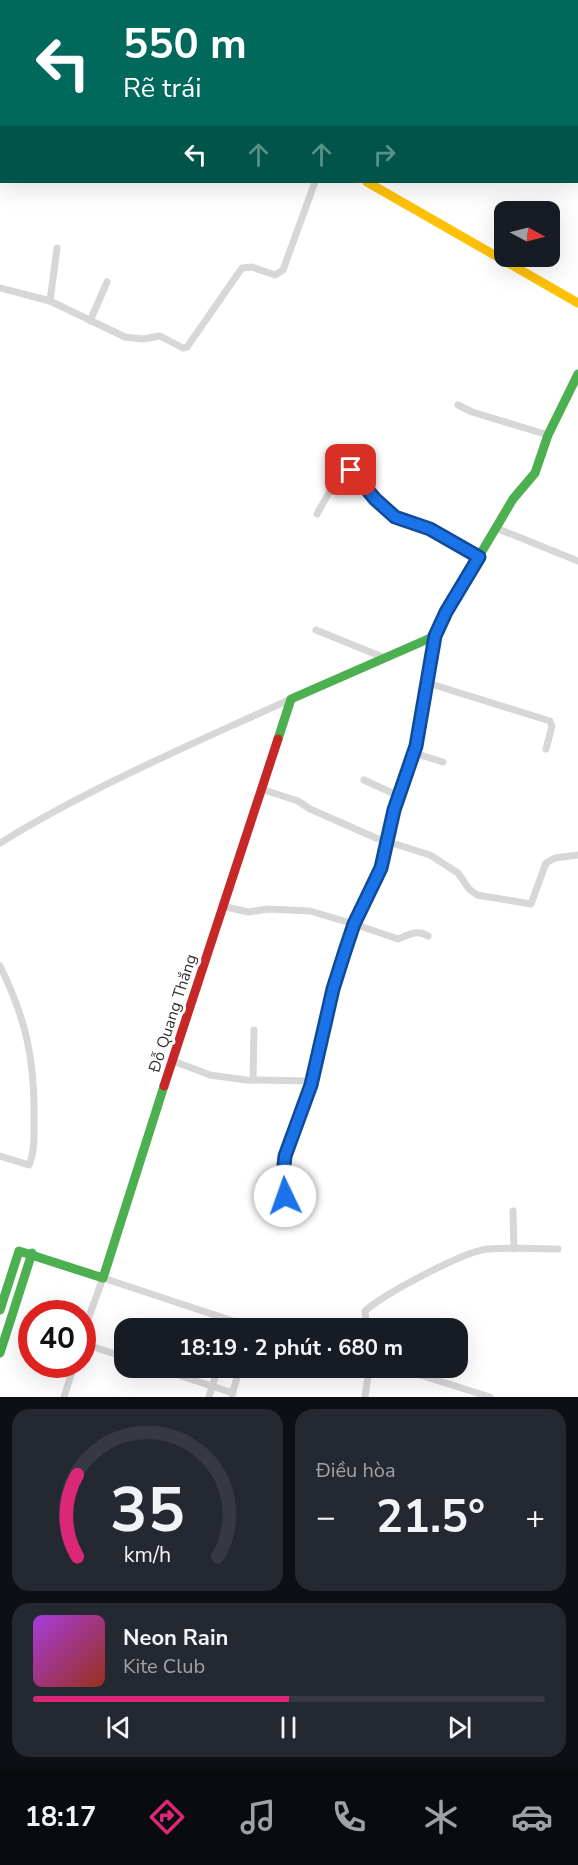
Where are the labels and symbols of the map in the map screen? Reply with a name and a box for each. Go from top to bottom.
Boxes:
north arrow [494,201,560,267]
pin [325,444,376,495]
street label: Đỗ Quang Thắng [143,951,202,1076]
position arrow [253,1164,317,1228]
speed limit sign: 40 [18,1300,96,1378]

